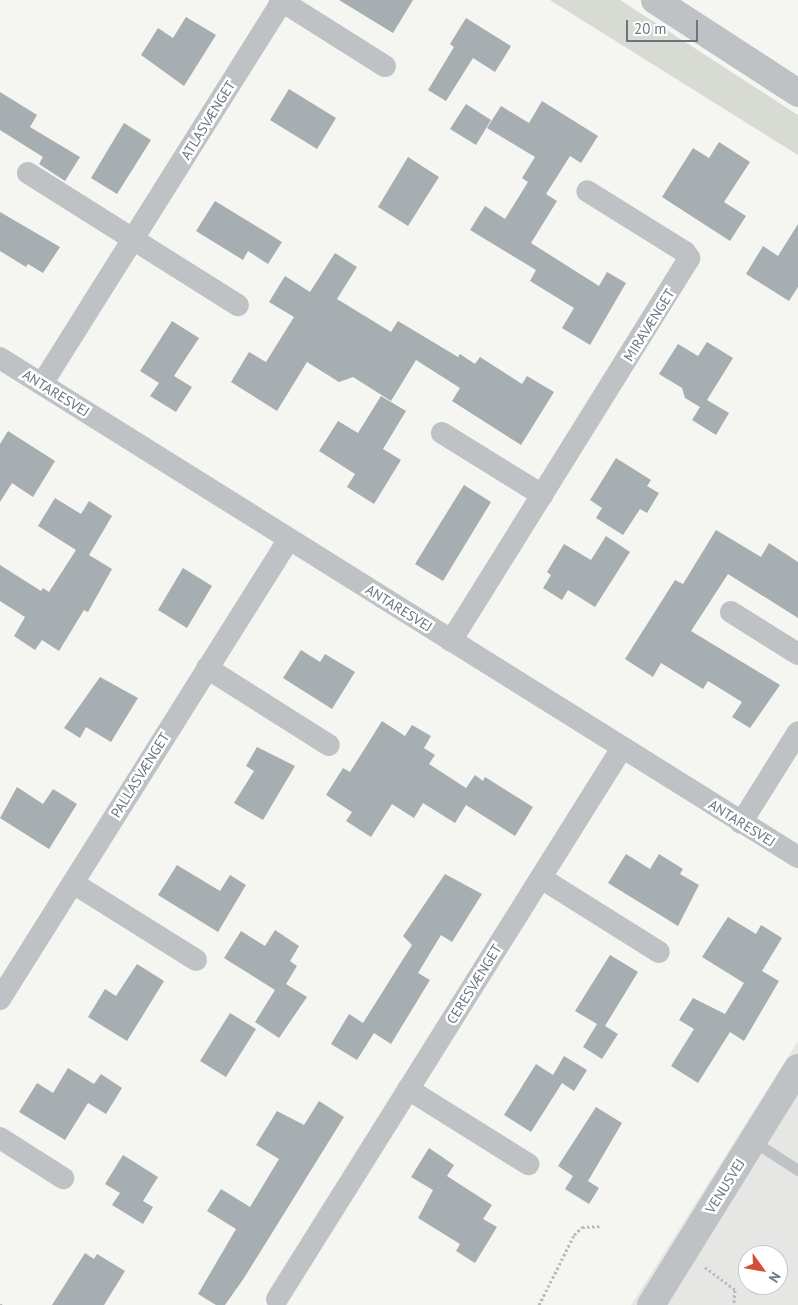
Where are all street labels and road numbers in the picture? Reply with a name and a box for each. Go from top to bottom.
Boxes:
street label: ATLASVÆNGET [177,78,239,162]
street label: MIRAVÆNGET [620,286,678,364]
street label: ANTARESVEJ [20,366,92,420]
street label: ANTARESVEJ [363,581,435,635]
street label: PALLASVÆNGET [107,729,173,821]
street label: ANTARESVEJ [706,796,778,850]
street label: CERESVÆNGET [443,941,505,1027]
street label: VENUSVEJ [702,1156,748,1216]

